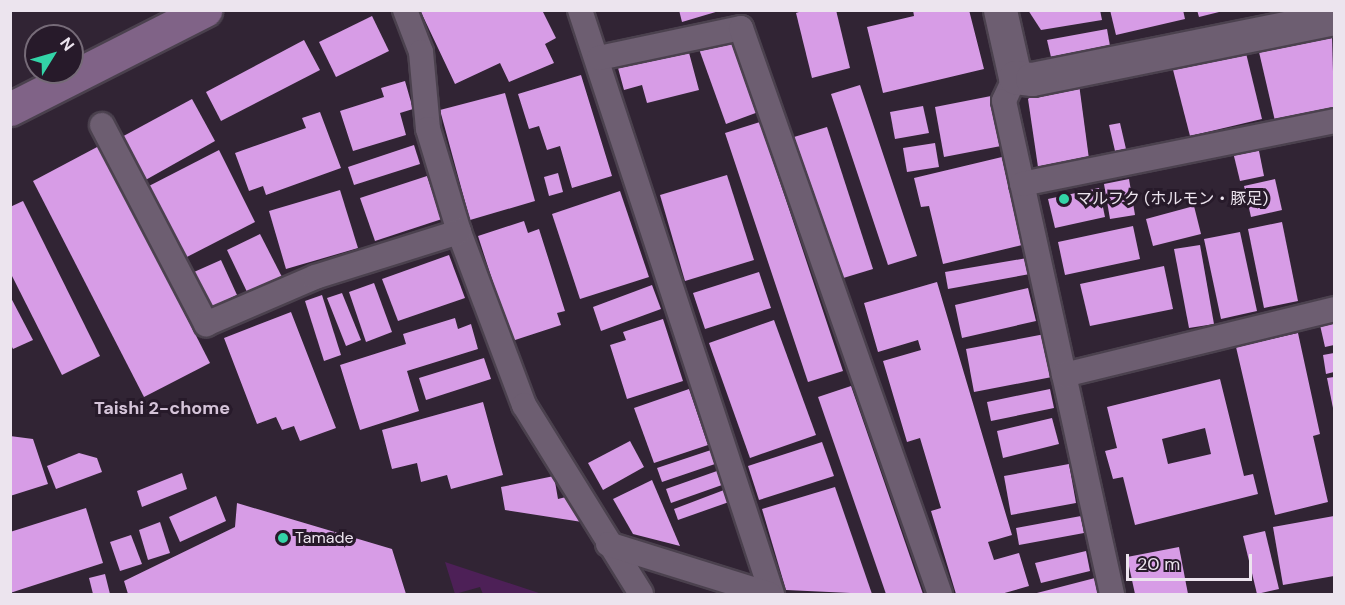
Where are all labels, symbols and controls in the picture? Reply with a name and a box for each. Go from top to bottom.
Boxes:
north arrow [24,24,84,84]
text: N [55,33,79,55]
place label: マルフク (ホルモン・豚足) [1076,189,1268,209]
marker: マルフク (ホルモン・豚足) [1057,192,1071,206]
district label: Taishi 2-chome [94,397,230,419]
place label: Tamade [295,528,354,548]
marker: Tamade [276,531,290,545]
scale bar [1129,542,1255,580]
text: 20 m [1137,552,1180,576]

